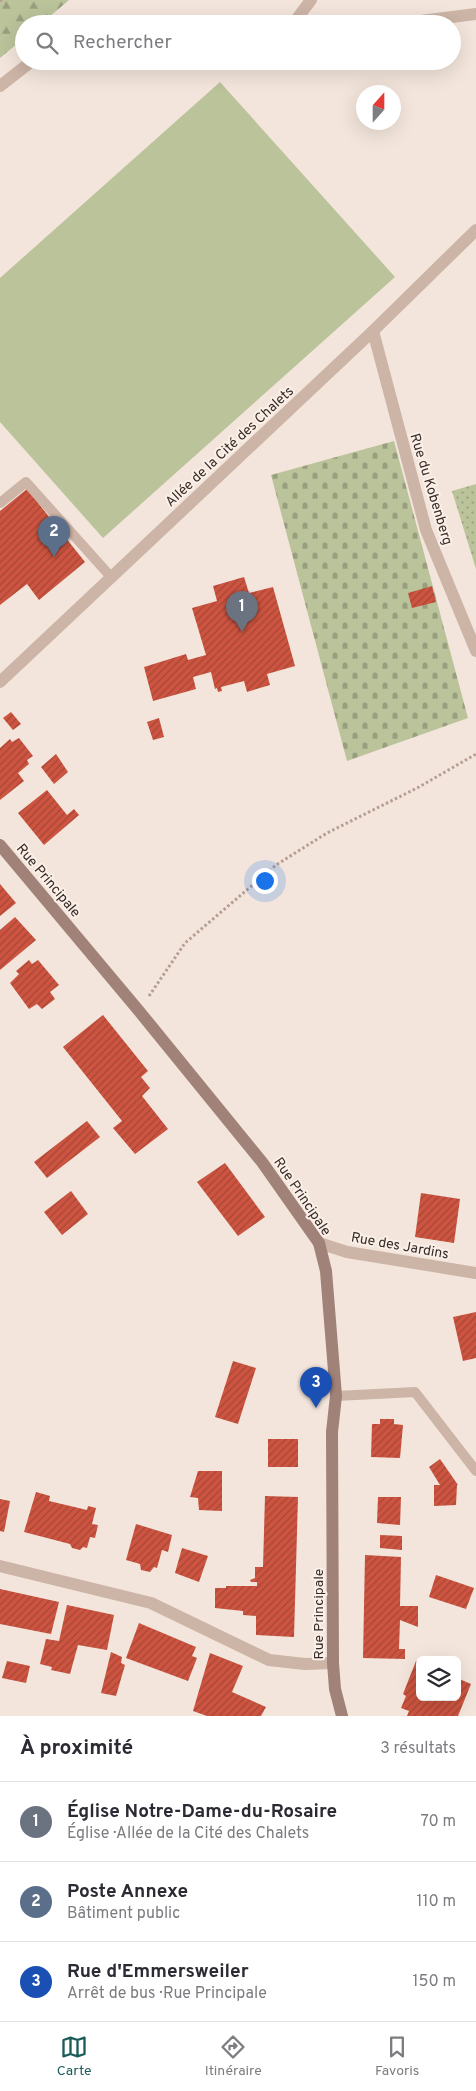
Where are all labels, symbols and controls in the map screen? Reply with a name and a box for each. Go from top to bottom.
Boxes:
search box [15,15,461,70]
icon: search [33,29,61,57]
text: Rechercher [73,31,172,55]
north arrow [356,85,401,130]
street label: Allée de la Cité des Chalets [162,383,298,511]
street label: Rue du Kobenberg [405,432,456,547]
pin: 2 [38,516,70,557]
pin: 1 [226,591,258,632]
street label: Rue Principale [12,841,84,921]
your location [252,868,278,894]
street label: Rue Principale [269,1154,334,1239]
street label: Rue des Jardins [350,1230,450,1263]
pin: 3 [300,1367,332,1408]
street label: Rue Principale [311,1569,328,1659]
map controls [416,1656,461,1701]
button: layers [416,1656,461,1701]
text: À proximité [20,1735,133,1762]
text: 3 résultats [380,1739,456,1759]
text: Église Notre-Dame-du-Rosaire [67,1800,337,1824]
text: 1 [33,1812,39,1832]
text: 70 m [421,1812,456,1832]
text: Église · Allée de la Cité des Chalets [67,1824,309,1844]
text: Poste Annexe [67,1880,188,1904]
text: 2 [31,1892,41,1912]
text: 110 m [416,1892,456,1912]
text: Bâtiment public [67,1904,180,1924]
text: Rue d'Emmersweiler [67,1960,249,1984]
text: 3 [31,1972,41,1992]
text: 150 m [413,1972,456,1992]
text: Arrêt de bus · Rue Principale [67,1984,267,2004]
tab: Carte [57,2033,92,2080]
tab: Itinéraire [205,2033,262,2080]
tab: Favoris [375,2033,419,2080]

